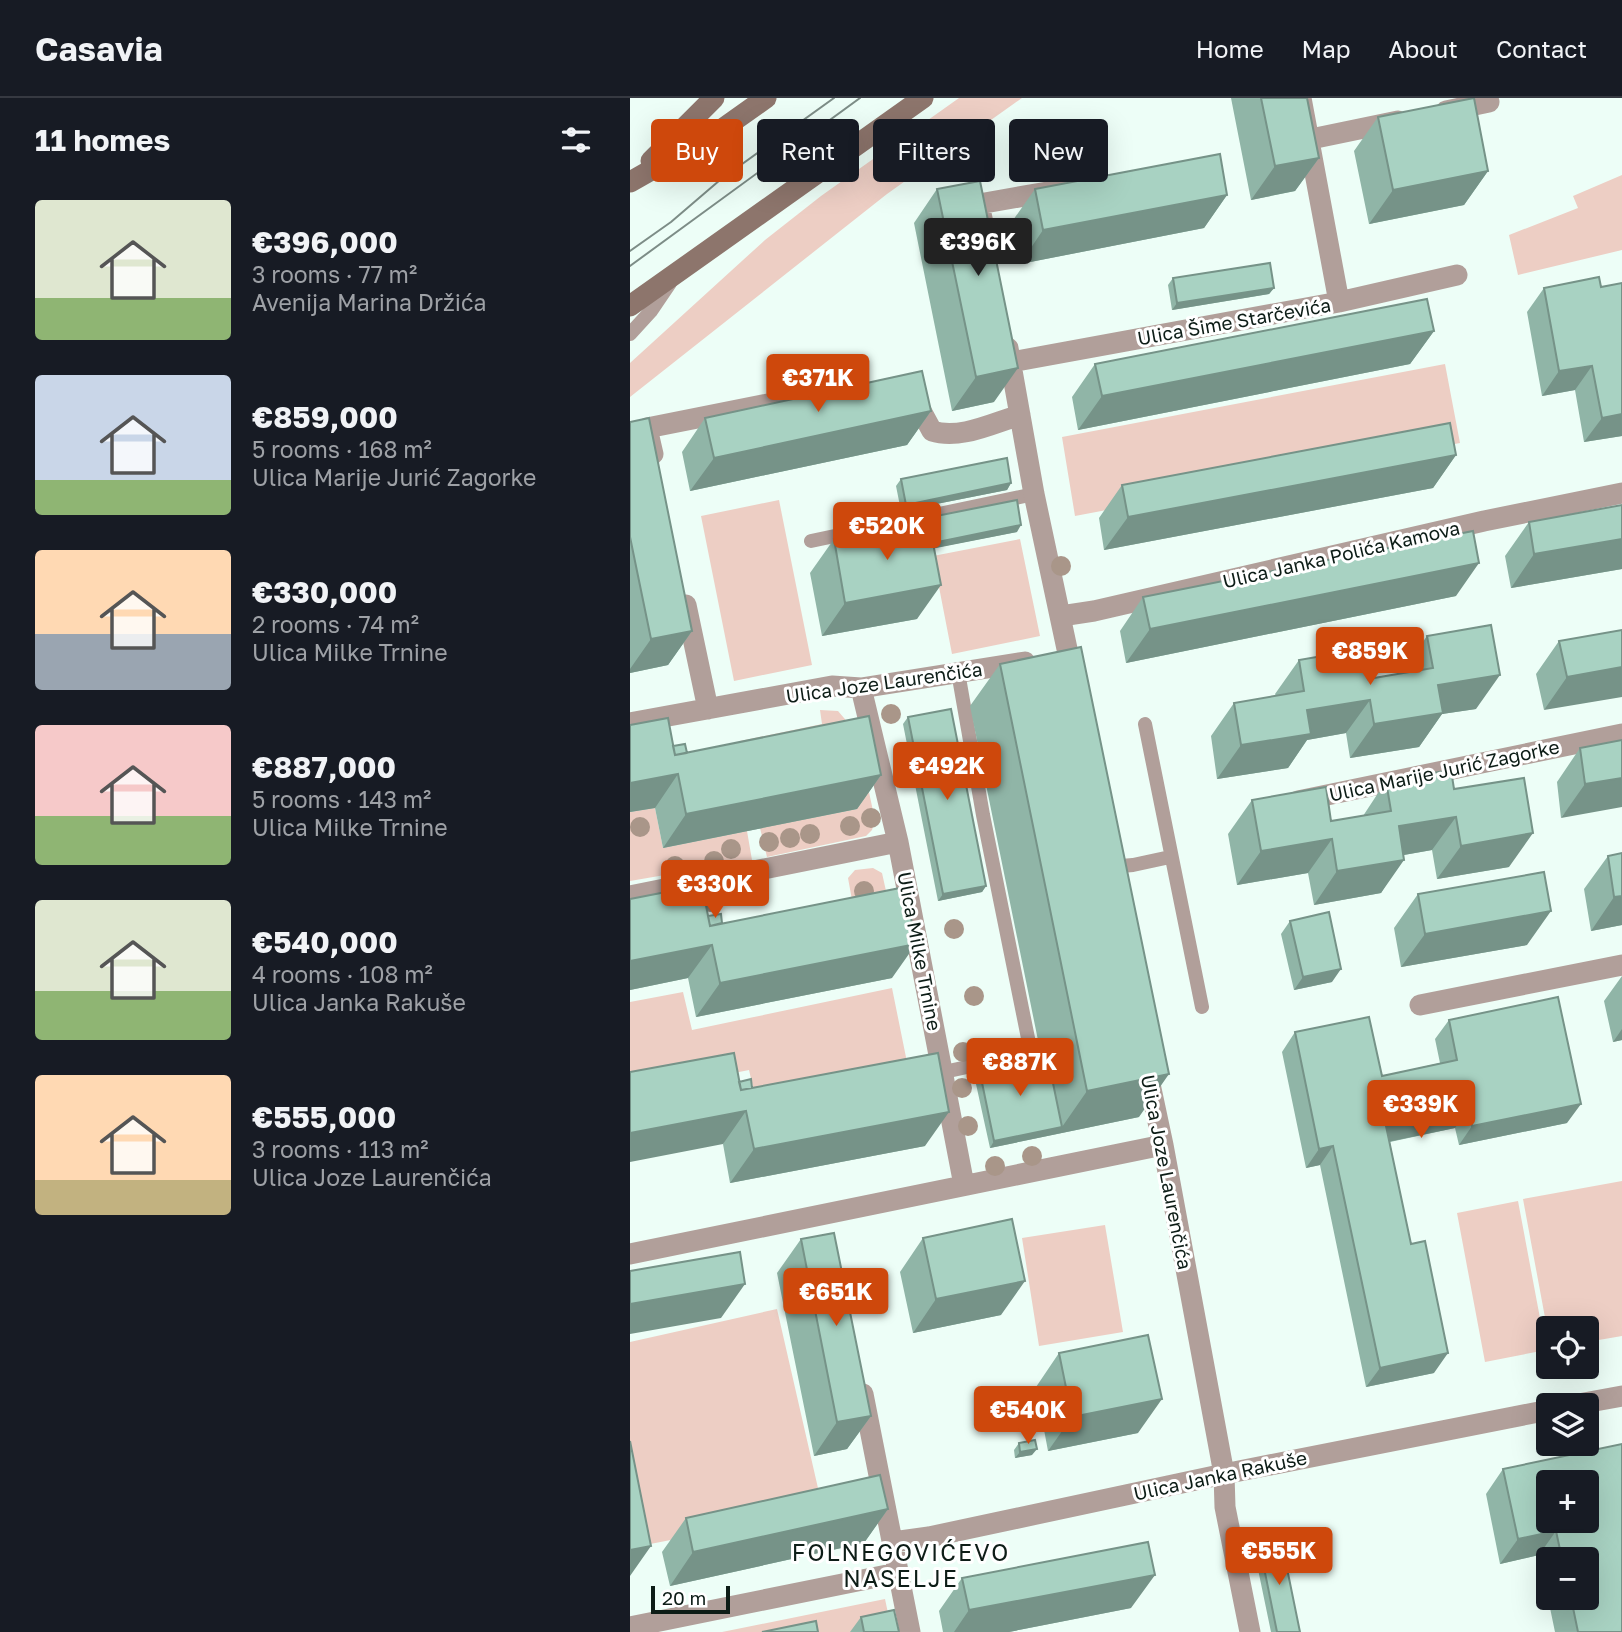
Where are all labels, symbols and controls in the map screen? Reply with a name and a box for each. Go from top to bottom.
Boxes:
text: Casavia [35,29,163,68]
text: Home [1196,34,1264,63]
text: Map [1302,34,1351,63]
text: About [1389,34,1458,63]
text: Contact [1496,34,1587,63]
chip: Buy [651,119,743,182]
chip: Rent [757,119,859,182]
chip: Filters [873,119,995,182]
chip: New [1009,119,1108,182]
icon: filters [557,121,595,159]
text: 11 homes [35,122,170,158]
pin: €396K [929,218,1027,278]
text: €396,000 [252,224,398,260]
text: €396K [940,227,1016,255]
icon: home [91,228,175,312]
text: 3 rooms · 77 m² [252,260,417,288]
text: Avenija Marina Držića [252,288,487,316]
street label: Ulica Šime Starčevića [1136,293,1332,349]
pin: €371K [769,354,867,414]
text: €371K [782,363,854,391]
text: €859,000 [252,399,398,435]
icon: home [91,403,175,487]
text: 5 rooms · 168 m² [252,435,432,463]
text: Ulica Marije Jurić Zagorke [252,463,536,491]
pin: €520K [838,503,936,562]
text: €520K [849,511,925,539]
street label: Ulica Janka Polića Kamova [1220,515,1462,593]
text: €330,000 [252,574,397,610]
icon: home [91,578,175,662]
text: 2 rooms · 74 m² [252,610,419,638]
pin: €859K [1321,628,1419,687]
text: €859K [1332,636,1408,664]
text: Ulica Milke Trnine [252,638,447,666]
street label: Ulica Joze Laurenčića [784,657,984,707]
street label: Ulica Marije Jurić Zagorke [1327,734,1561,806]
pin: €492K [898,742,996,802]
text: €887,000 [252,749,396,785]
text: €492K [909,751,985,779]
icon: home [91,753,175,837]
text: 5 rooms · 143 m² [252,785,431,813]
text: Ulica Milke Trnine [252,813,447,841]
pin: €330K [666,860,764,920]
text: €330K [677,869,753,897]
street label: Ulica Milke Trnine [893,870,947,1032]
text: €540,000 [252,924,398,960]
icon: home [91,928,175,1012]
text: 4 rooms · 108 m² [252,960,433,988]
text: Ulica Janka Rakuše [252,988,466,1016]
pin: €887K [971,1038,1069,1098]
text: €887K [983,1047,1057,1075]
street label: Ulica Joze Laurenčića [1137,1073,1197,1271]
pin: €339K [1372,1080,1470,1140]
text: €339K [1383,1089,1459,1117]
text: €555,000 [252,1099,396,1135]
icon: home [91,1103,175,1187]
text: 3 rooms · 113 m² [252,1135,429,1163]
text: Ulica Joze Laurenčića [252,1163,492,1191]
pin: €651K [787,1268,885,1328]
text: €651K [799,1277,873,1305]
map controls [1536,1316,1599,1610]
button: locate [1536,1316,1599,1379]
pin: €540K [979,1386,1077,1446]
button: layers [1536,1393,1599,1456]
text: €540K [990,1395,1066,1423]
street label: Ulica Janka Rakuše [1131,1445,1309,1505]
button: + [1536,1470,1599,1533]
pin: €555K [1230,1528,1328,1587]
text: €555K [1242,1536,1316,1564]
district label: FOLNEGOVIĆEVO NASELJE [792,1538,1010,1592]
button: − [1536,1547,1599,1610]
scale bar [651,1583,730,1615]
text: 20 m [662,1586,706,1609]

